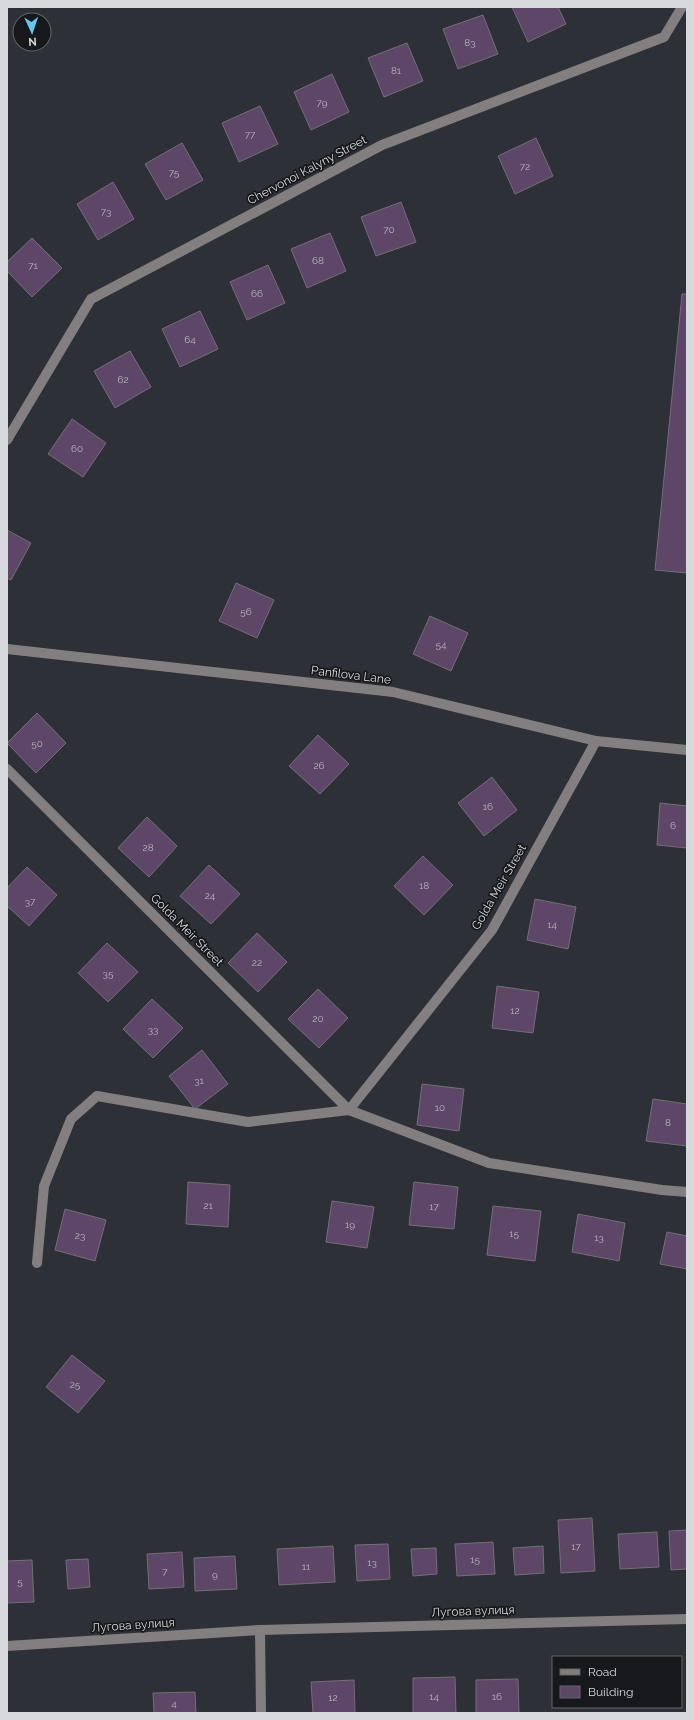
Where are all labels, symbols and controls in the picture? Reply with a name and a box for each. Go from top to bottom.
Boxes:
north arrow [12,12,52,52]
text: N [28,35,37,48]
house number: 83 [464,37,476,48]
house number: 81 [391,65,402,76]
house number: 79 [316,97,328,108]
house number: 77 [245,129,256,140]
street label: Chervonoi Kalyny Street [245,133,369,207]
house number: 72 [520,161,530,172]
house number: 75 [169,167,180,178]
house number: 73 [101,206,111,217]
house number: 70 [383,224,395,235]
house number: 68 [312,255,324,266]
house number: 71 [28,260,39,271]
house number: 66 [251,288,263,299]
house number: 64 [184,334,196,345]
house number: 62 [117,374,129,385]
house number: 60 [71,443,83,454]
house number: 56 [240,606,252,617]
house number: 54 [436,639,447,650]
street label: Panfilova Lane [310,663,392,687]
house number: 50 [31,738,43,749]
house number: 26 [313,760,325,771]
house number: 16 [483,801,493,812]
house number: 6 [670,820,676,831]
house number: 28 [142,842,154,853]
street label: Golda Meir Street [469,842,529,932]
house number: 18 [419,880,429,891]
house number: 24 [205,890,216,901]
street label: Golda Meir Street [148,891,226,969]
house number: 37 [25,896,36,907]
house number: 14 [547,919,557,930]
house number: 22 [252,957,262,968]
house number: 35 [103,968,114,979]
house number: 12 [510,1005,520,1016]
house number: 20 [312,1013,324,1024]
house number: 33 [148,1024,158,1035]
house number: 31 [194,1075,205,1086]
house number: 10 [435,1102,445,1113]
house number: 8 [665,1117,671,1128]
house number: 21 [203,1200,213,1211]
house number: 17 [429,1201,439,1212]
house number: 19 [345,1219,355,1230]
house number: 15 [509,1228,519,1239]
house number: 23 [75,1230,85,1241]
house number: 13 [594,1232,604,1243]
house number: 25 [70,1379,81,1390]
house number: 17 [571,1541,581,1552]
house number: 15 [470,1554,480,1565]
house number: 13 [367,1557,377,1568]
house number: 11 [302,1561,311,1572]
house number: 7 [162,1566,168,1577]
house number: 9 [212,1569,218,1580]
house number: 5 [17,1576,23,1587]
street label: Лугова вулиця [431,1603,515,1619]
street label: Лугова вулиця [91,1615,175,1635]
legend [552,1656,682,1708]
text: Road [588,1665,617,1679]
text: Building [588,1685,634,1699]
house number: 14 [429,1691,439,1702]
house number: 16 [492,1691,502,1702]
house number: 12 [328,1692,338,1703]
house number: 4 [171,1698,177,1709]

